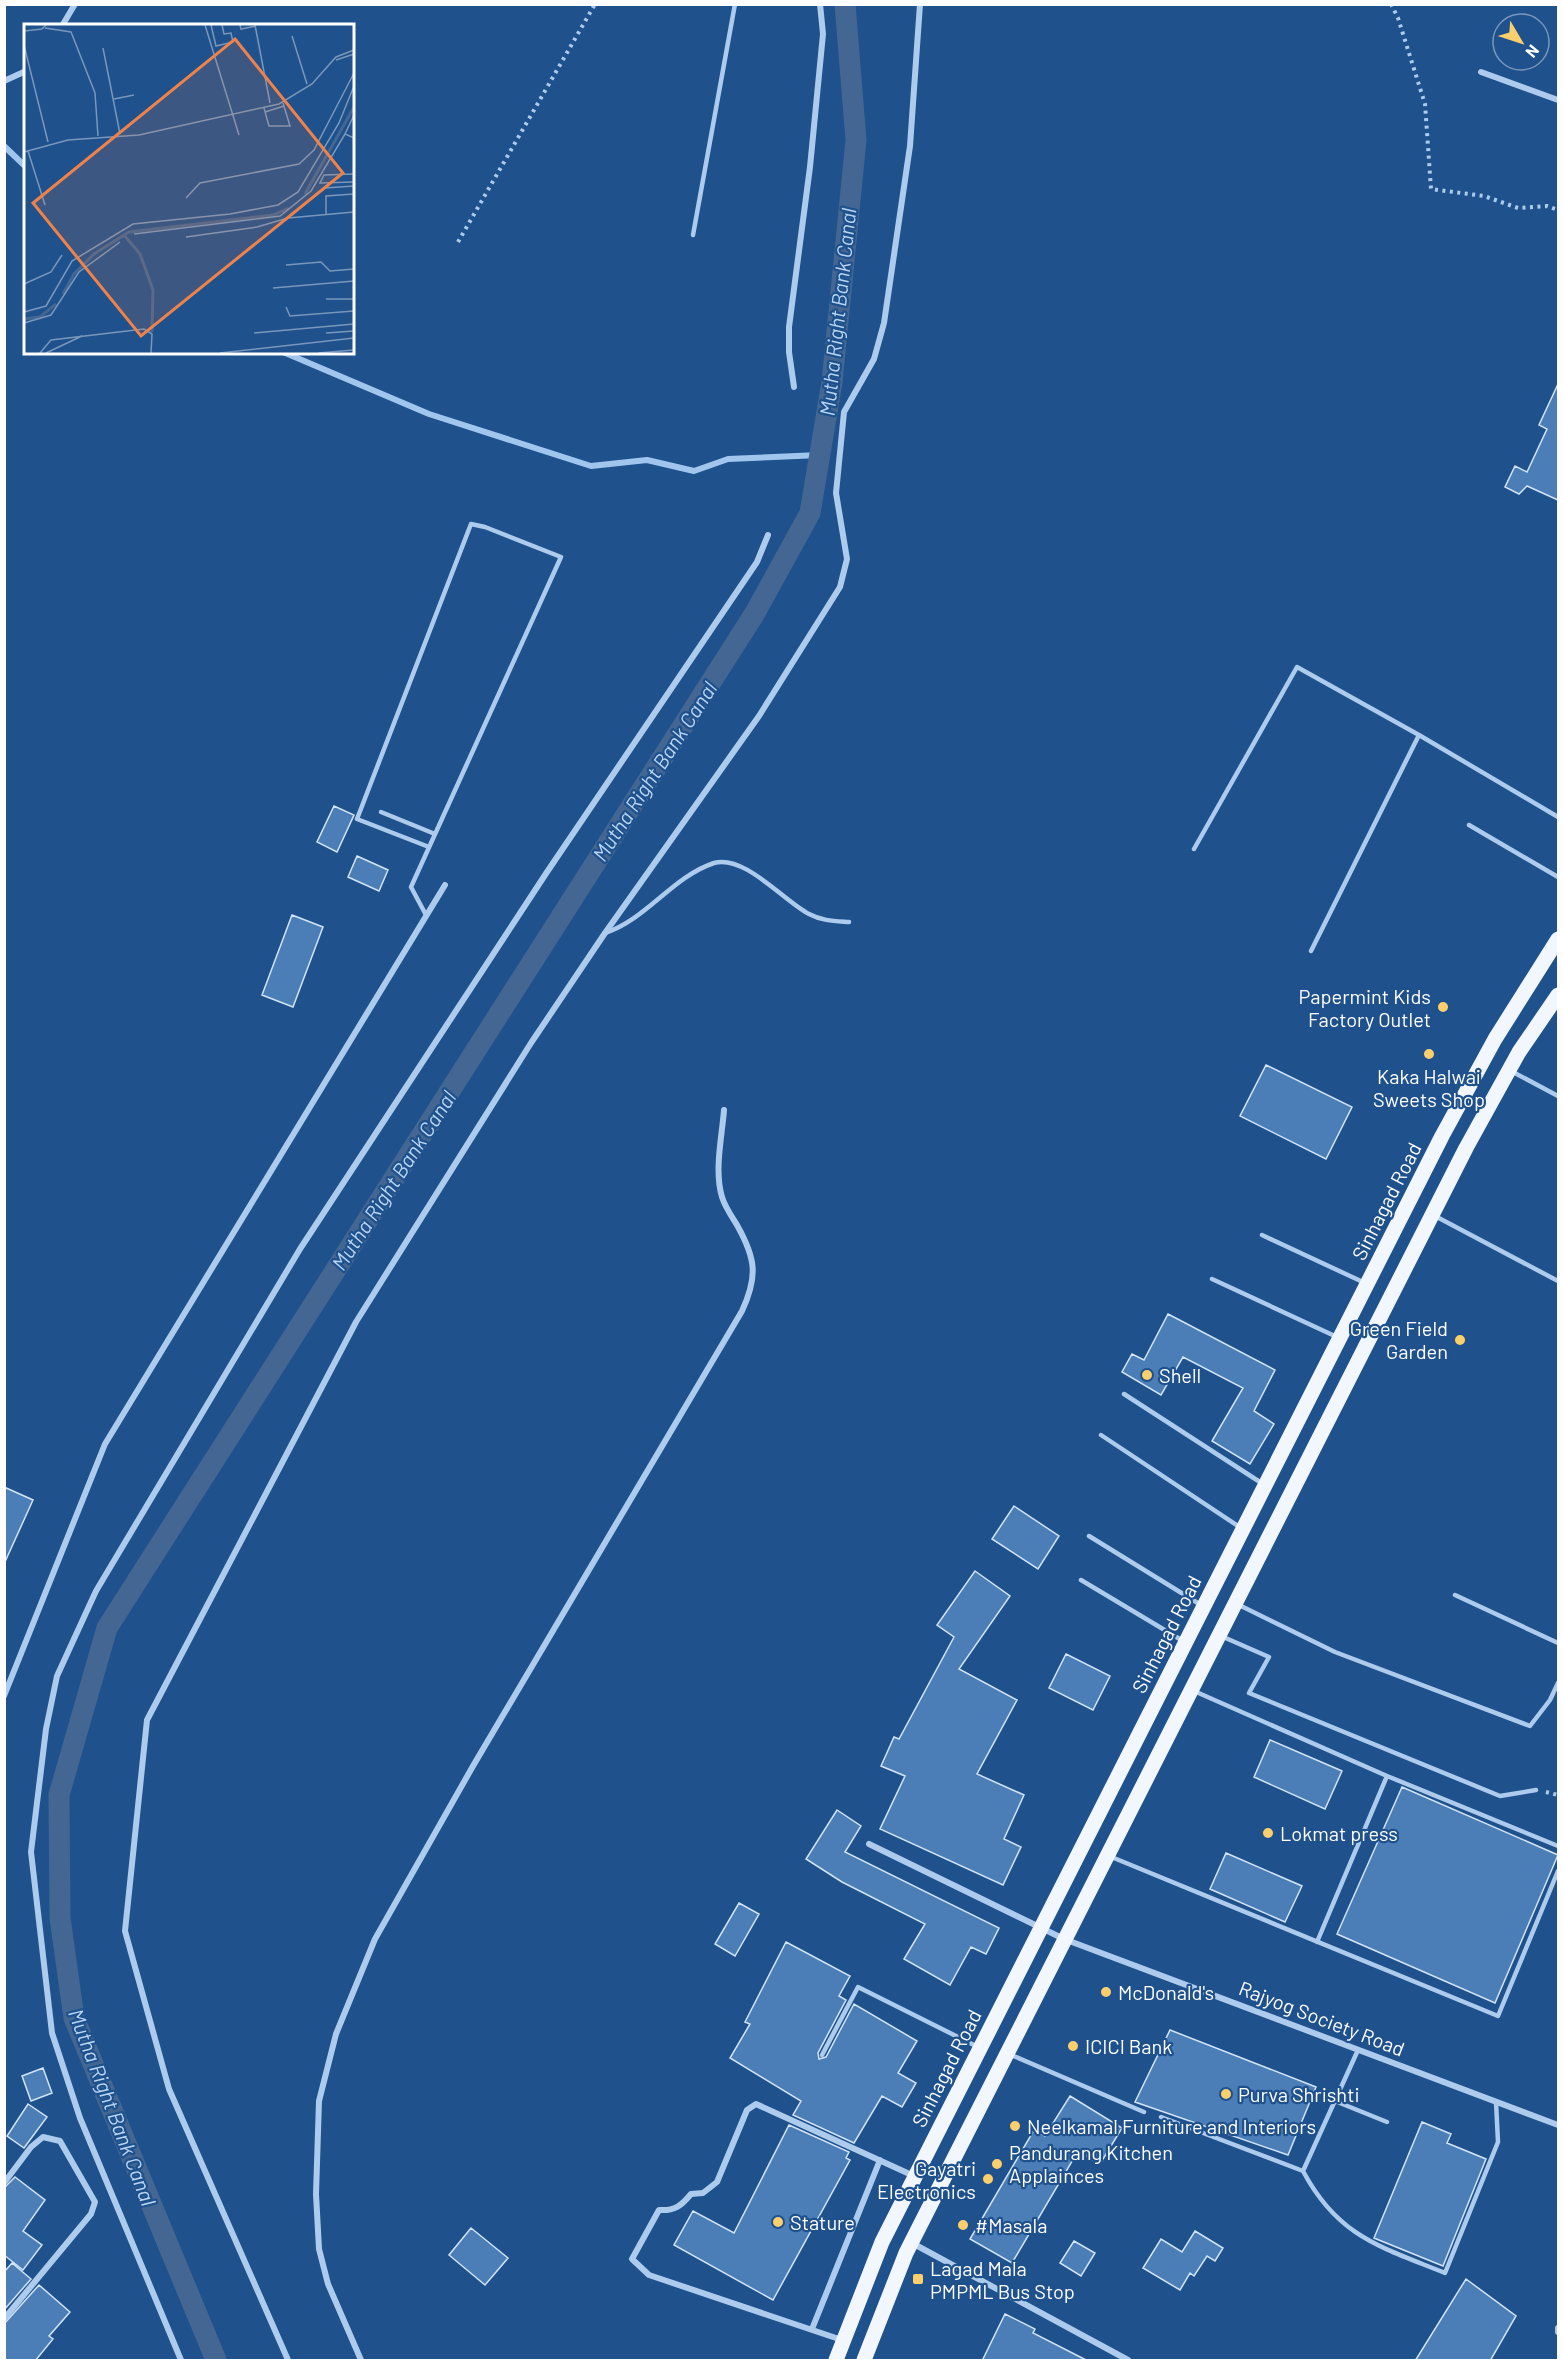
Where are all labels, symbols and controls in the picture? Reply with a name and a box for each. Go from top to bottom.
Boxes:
north arrow [1491,12,1551,72]
inset map [24,24,354,354]
text: N [1522,42,1544,62]
water label: Mutha Right Bank Canal [814,206,860,417]
water label: Mutha Right Bank Canal [587,676,722,865]
place label: Papermint Kids Factory Outlet [1299,984,1431,1031]
marker: Papermint Kids Factory Outlet [1436,1000,1450,1014]
marker: Kaka Halwai Sweets Shop [1422,1047,1436,1061]
place label: Kaka Halwai Sweets Shop [1373,1064,1485,1111]
water label: Mutha Right Bank Canal [326,1085,461,1274]
street label: Sinhagad Road [1346,1138,1426,1264]
place label: Green Field Garden [1350,1316,1448,1363]
marker: Green Field Garden [1453,1333,1467,1347]
place label: Shell [1159,1363,1201,1387]
marker: Shell [1140,1368,1154,1382]
street label: Sinhagad Road [1126,1571,1206,1697]
place label: Lokmat press [1280,1821,1398,1845]
marker: Lokmat press [1261,1826,1275,1840]
street label: Rajyog Society Road [1236,1975,1408,2061]
place label: McDonald's [1118,1980,1214,2004]
marker: McDonald's [1099,1985,1113,1999]
water label: Mutha Right Bank Canal [64,2005,162,2209]
street label: Sinhagad Road [906,2005,986,2131]
place label: ICICI Bank [1085,2034,1172,2058]
marker: ICICI Bank [1066,2039,1080,2053]
place label: Purva Shrishti [1238,2082,1360,2106]
marker: Purva Shrishti [1219,2087,1233,2101]
place label: Neelkamal Furniture and Interiors [1027,2114,1316,2138]
marker: Neelkamal Furniture and Interiors [1008,2119,1022,2133]
place label: Pandurang Kitchen Applainces [1009,2140,1173,2187]
place label: Gayatri Electronics [877,2156,976,2203]
marker: Pandurang Kitchen Applainces [990,2157,1004,2171]
marker: Gayatri Electronics [981,2172,995,2186]
place label: Stature [790,2210,855,2234]
place label: #Masala [975,2213,1047,2237]
marker: Stature [771,2215,785,2229]
marker: #Masala [956,2218,970,2232]
place label: Lagad Mala PMPML Bus Stop [930,2256,1075,2303]
marker: Lagad Mala PMPML Bus Stop [911,2272,925,2286]

